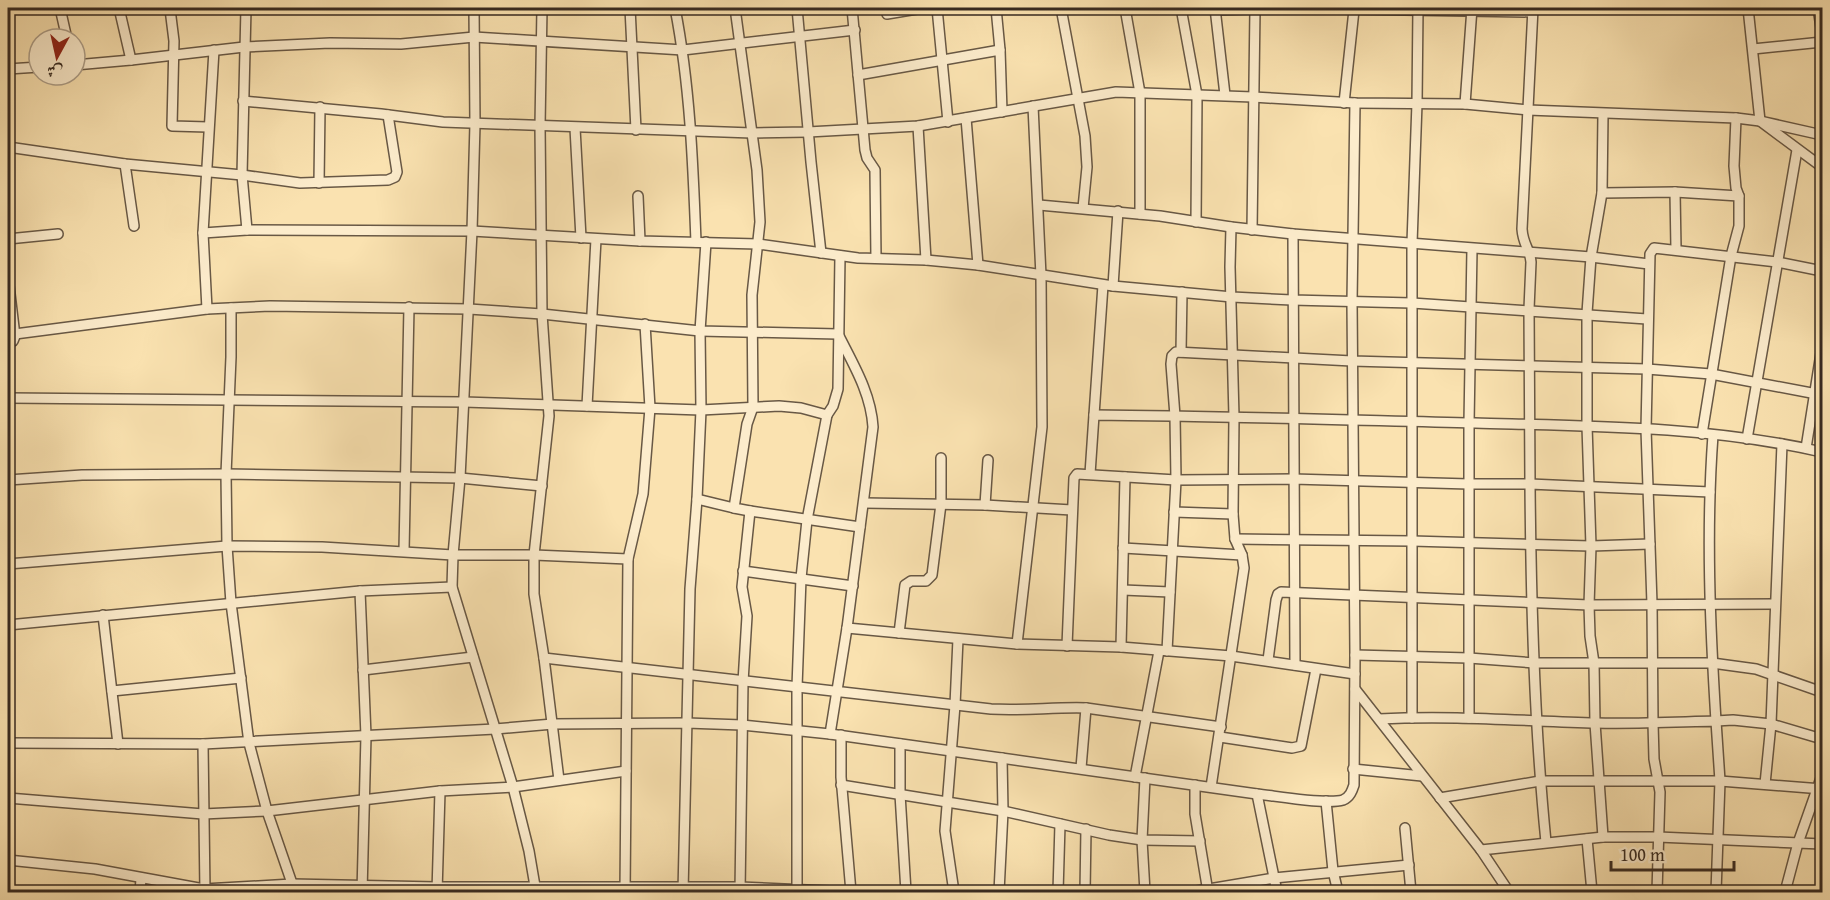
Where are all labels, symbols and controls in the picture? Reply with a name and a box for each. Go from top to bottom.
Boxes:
north arrow [27,27,87,87]
text: ش [45,59,64,85]
scale bar [1611,834,1734,872]
text: 100 m [1620,841,1665,868]

